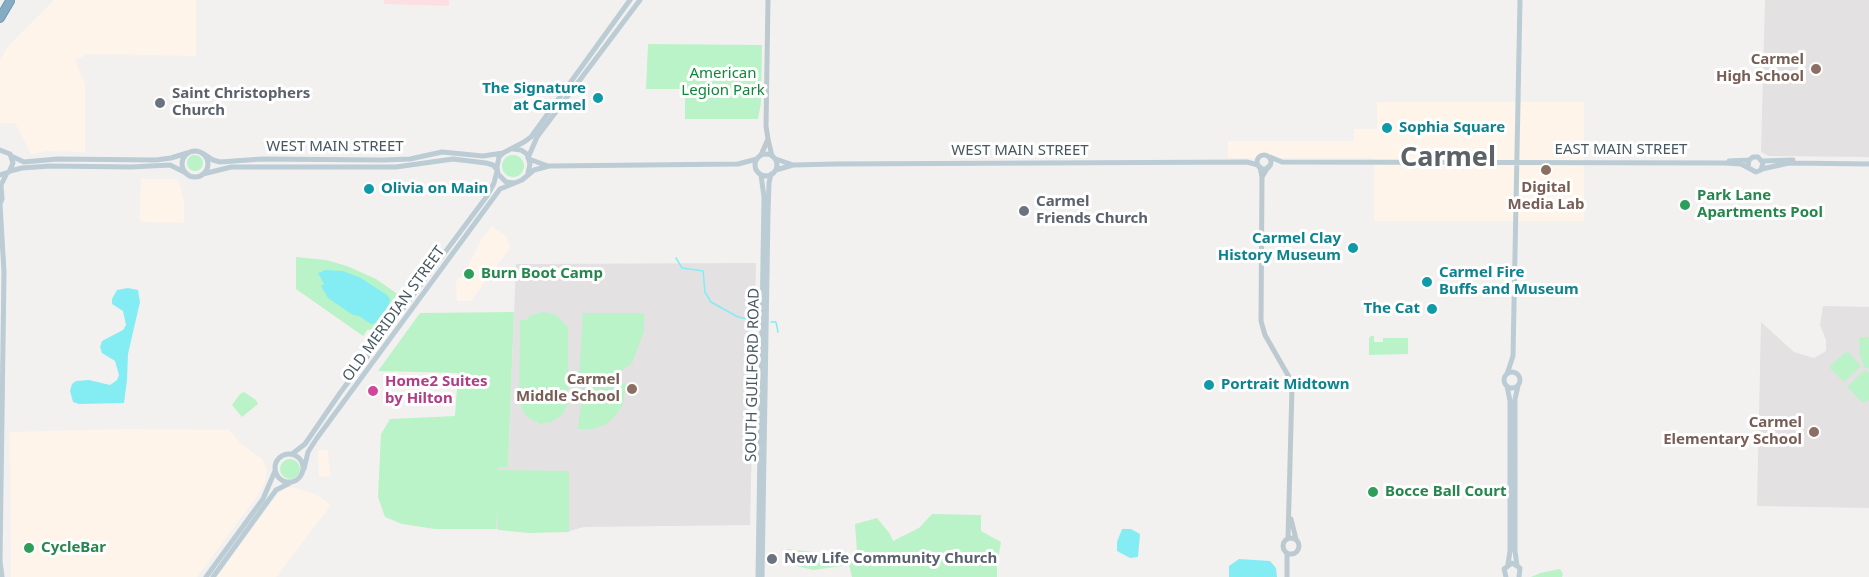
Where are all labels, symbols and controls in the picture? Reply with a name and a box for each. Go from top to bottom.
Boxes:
place label: Carmel High School [1716,51,1804,86]
marker: Carmel High School [1809,62,1823,76]
park label: American Legion Park [681,65,765,100]
place label: The Signature at Carmel [482,80,586,115]
place label: Saint Christophers Church [172,85,310,120]
marker: The Signature at Carmel [591,91,605,105]
marker: Saint Christophers Church [153,96,167,110]
place label: Sophia Square [1399,119,1505,137]
marker: Sophia Square [1380,121,1394,135]
street label: WEST MAIN STREET [266,138,404,156]
street label: EAST MAIN STREET [1555,141,1687,159]
street label: WEST MAIN STREET [951,142,1089,160]
district label: Carmel [1400,142,1496,174]
marker: Digital Media Lab [1539,163,1553,177]
place label: Digital Media Lab [1508,179,1584,214]
place label: Olivia on Main [381,180,488,198]
marker: Olivia on Main [362,182,376,196]
place label: Park Lane Apartments Pool [1697,187,1823,222]
place label: Carmel Friends Church [1036,193,1148,228]
marker: Park Lane Apartments Pool [1678,198,1692,212]
marker: Carmel Friends Church [1017,204,1031,218]
place label: Carmel Clay History Museum [1218,230,1341,265]
marker: Carmel Clay History Museum [1346,241,1360,255]
street label: OLD MERIDIAN STREET [339,243,449,385]
place label: Carmel Fire Buffs and Museum [1439,264,1579,299]
place label: Burn Boot Camp [481,265,603,283]
marker: Burn Boot Camp [462,267,476,281]
marker: Carmel Fire Buffs and Museum [1420,275,1434,289]
street label: SOUTH GUILFORD ROAD [742,288,764,462]
place label: The Cat [1364,300,1420,318]
marker: The Cat [1425,302,1439,316]
place label: Carmel Middle School [516,371,620,406]
place label: Home2 Suites by Hilton [385,373,487,408]
place label: Portrait Midtown [1221,376,1349,394]
marker: Portrait Midtown [1202,378,1216,392]
marker: Carmel Middle School [625,382,639,396]
marker: Home2 Suites by Hilton [366,384,380,398]
place label: Carmel Elementary School [1663,414,1802,449]
marker: Carmel Elementary School [1807,425,1821,439]
place label: Bocce Ball Court [1385,483,1506,501]
marker: Bocce Ball Court [1366,485,1380,499]
place label: CycleBar [41,539,106,557]
marker: CycleBar [22,541,36,555]
place label: New Life Community Church [784,550,997,568]
marker: New Life Community Church [765,552,779,566]

